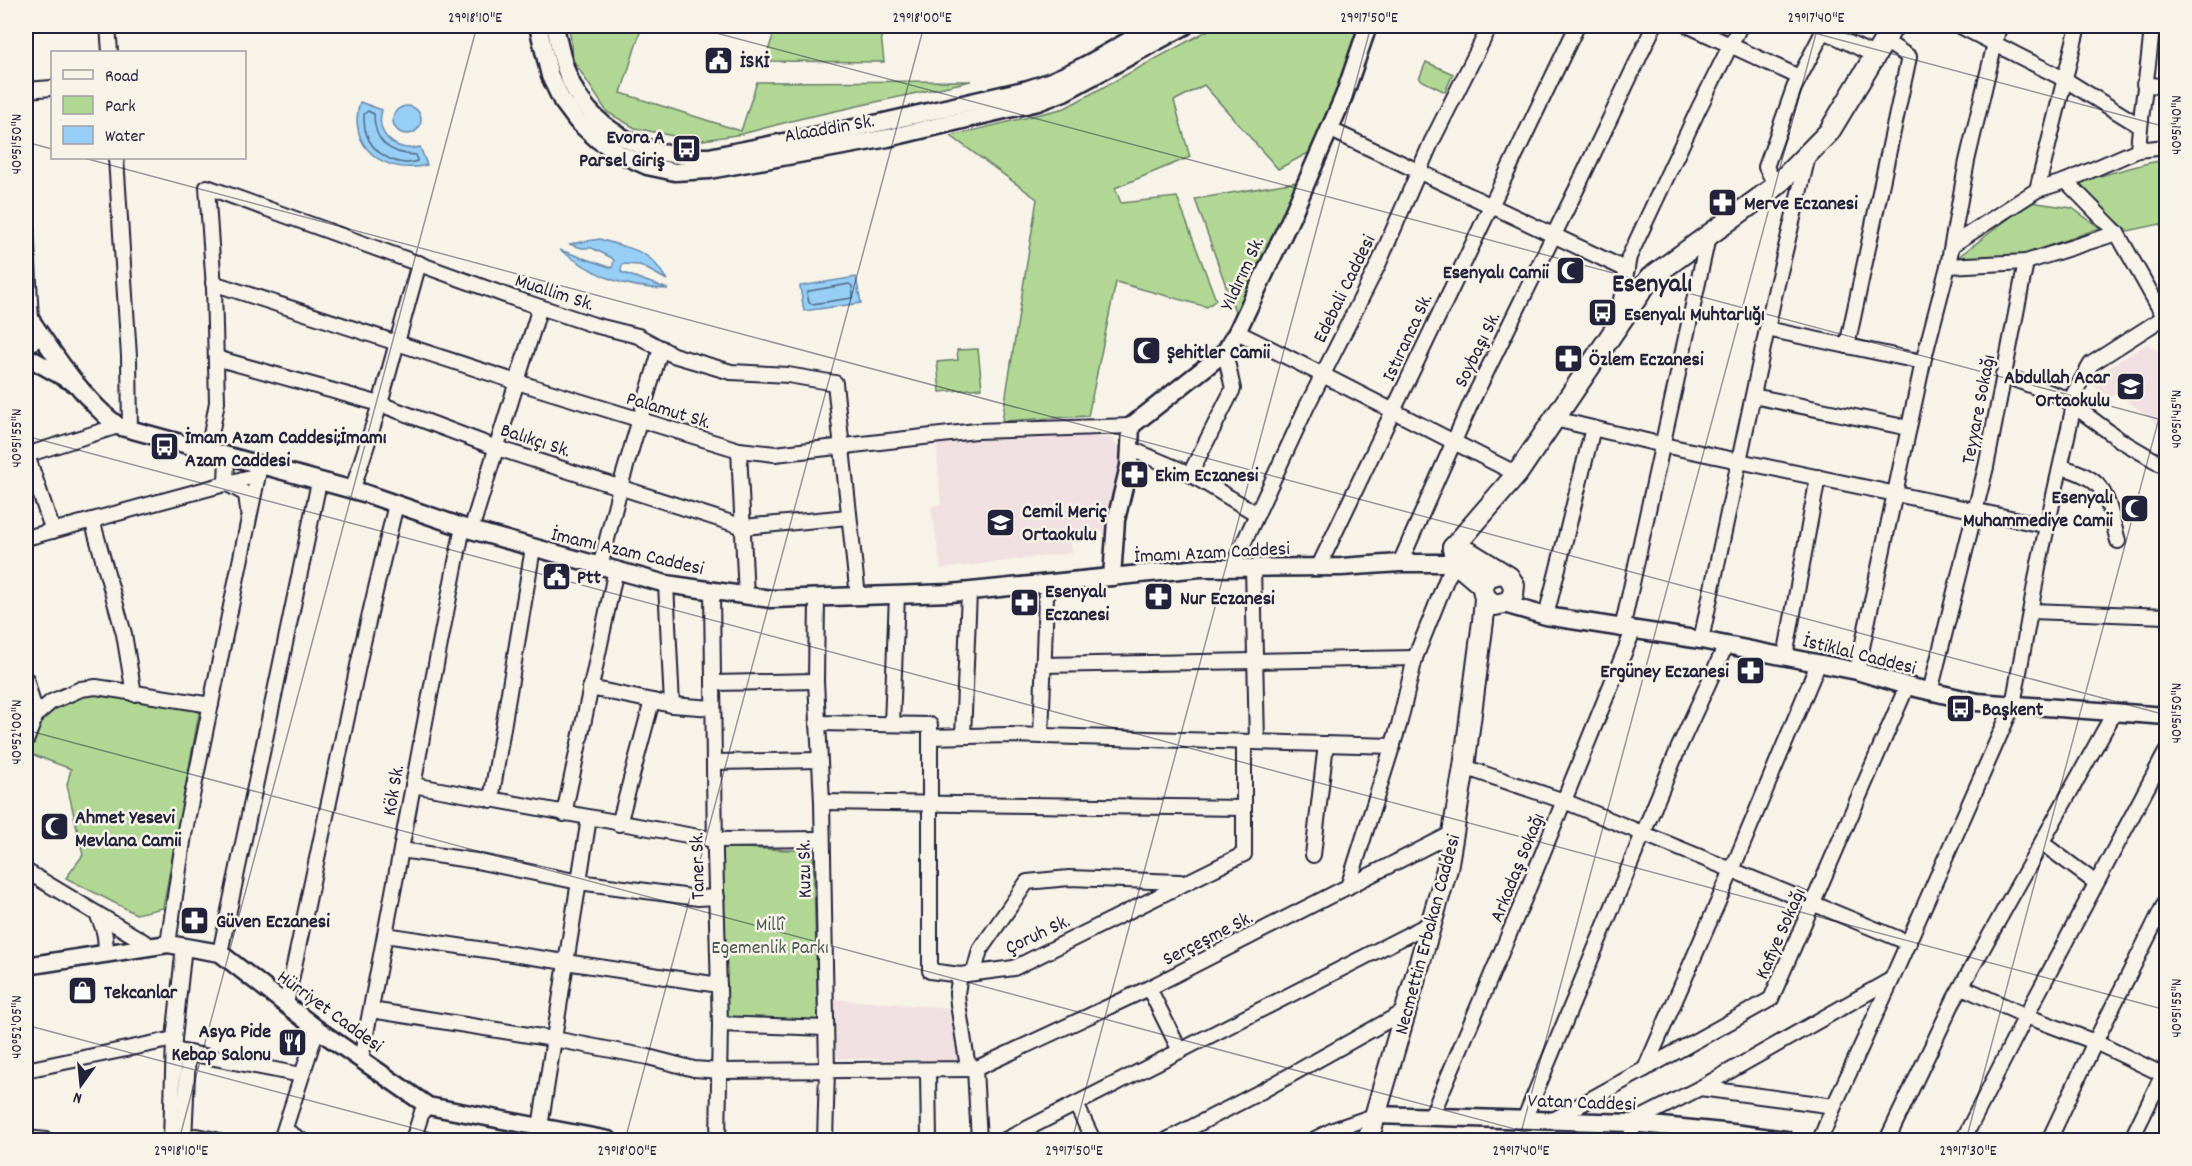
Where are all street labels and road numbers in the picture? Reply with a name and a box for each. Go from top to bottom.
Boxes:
street label: Alaaddin Sk. [782,108,877,152]
street label: Edebali Caddesi [1307,230,1384,348]
street label: Yıldırım Sk. [1214,233,1273,316]
street label: Muallim Sk. [511,268,597,320]
street label: Istıranca Sk. [1376,290,1441,387]
street label: Soybaşı Sk. [1448,308,1509,393]
street label: Teyyare Sokağı [1956,352,2004,467]
street label: Palamut Sk. [622,386,714,438]
street label: Balıkçı Sk. [496,417,574,466]
street label: İmamı Azam Caddesi [548,522,707,584]
street label: İmamı Azam Caddesi [1134,536,1291,572]
street label: İstiklal Caddesi [1800,628,1919,684]
street label: Kök Sk. [377,763,413,818]
street label: Arkadaş Sokağı [1484,809,1553,927]
street label: Necmettin Erbakan Caddesi [1389,831,1469,1038]
street label: Taner Sk. [684,832,714,900]
street label: Kuzu Sk. [791,839,821,899]
street label: Kafiye Sokağı [1749,884,1814,984]
street label: Serçeşme Sk. [1158,905,1258,974]
street label: Çoruh Sk. [1001,909,1075,963]
street label: Hürriyet Caddesi [270,964,388,1061]
street label: Vatan Caddesi [1527,1088,1637,1120]

